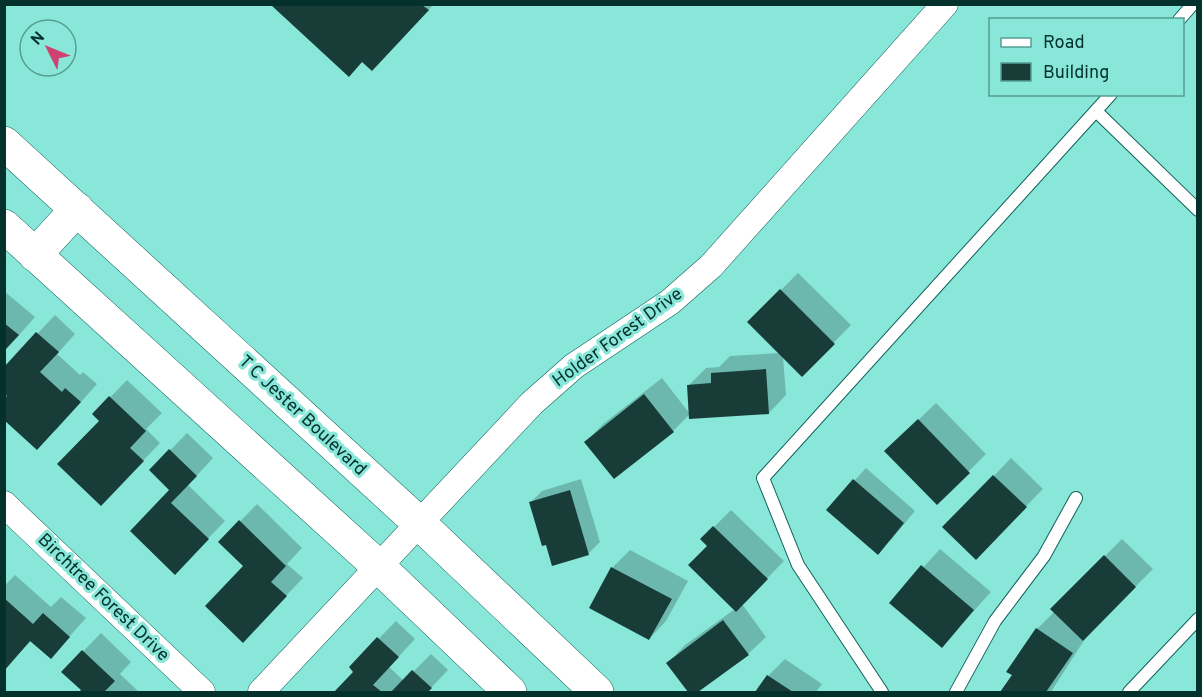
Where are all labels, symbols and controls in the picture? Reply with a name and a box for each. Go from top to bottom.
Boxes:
north arrow [18,18,78,78]
legend [989,18,1184,96]
text: N [27,28,50,50]
text: Road [1043,32,1085,55]
text: Building [1043,62,1109,85]
street label: Holder Forest Drive [548,283,688,393]
street label: T C Jester Boulevard [233,351,371,481]
street label: Birchtree Forest Drive [32,529,174,667]

